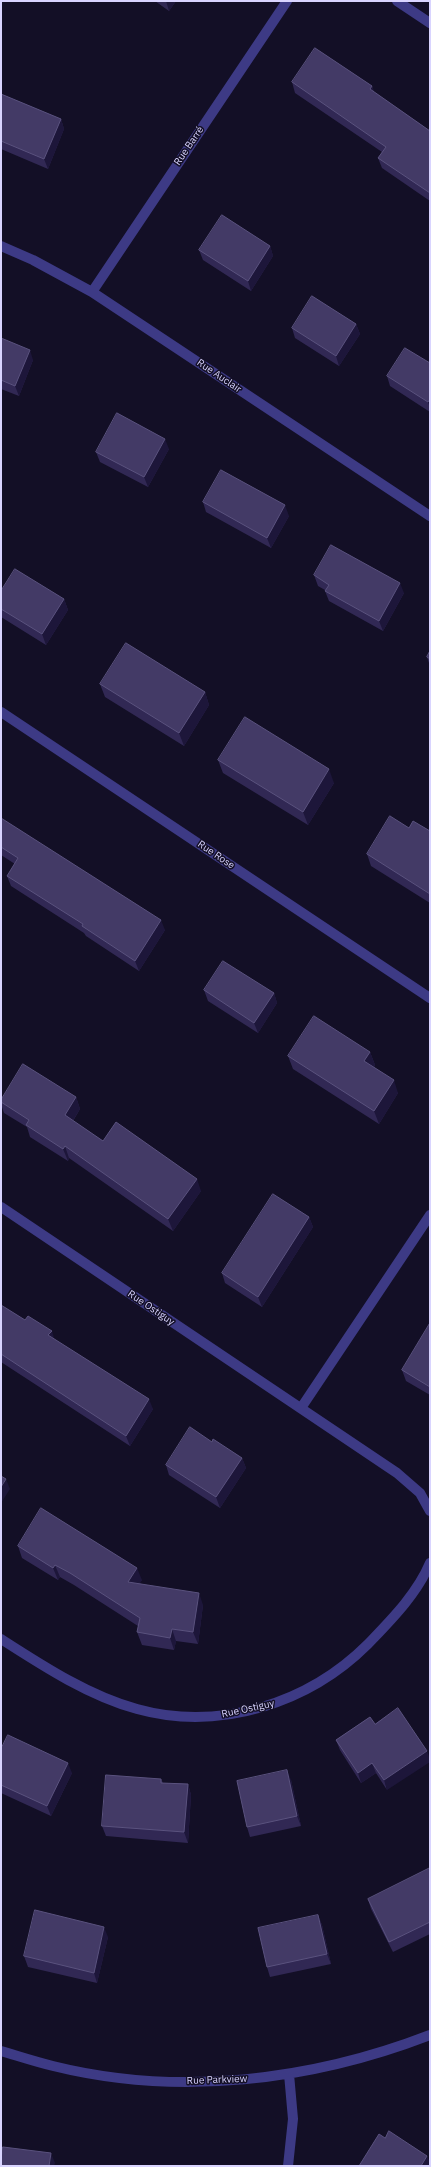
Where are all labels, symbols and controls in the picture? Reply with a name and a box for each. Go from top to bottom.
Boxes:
street label: Rue Barré [172,124,206,168]
street label: Rue Auclair [194,357,244,395]
street label: Rue Rose [195,838,237,872]
street label: Rue Ostiguy [125,1288,177,1328]
street label: Rue Ostiguy [220,1698,276,1720]
street label: Rue Parkview [187,2073,247,2087]

